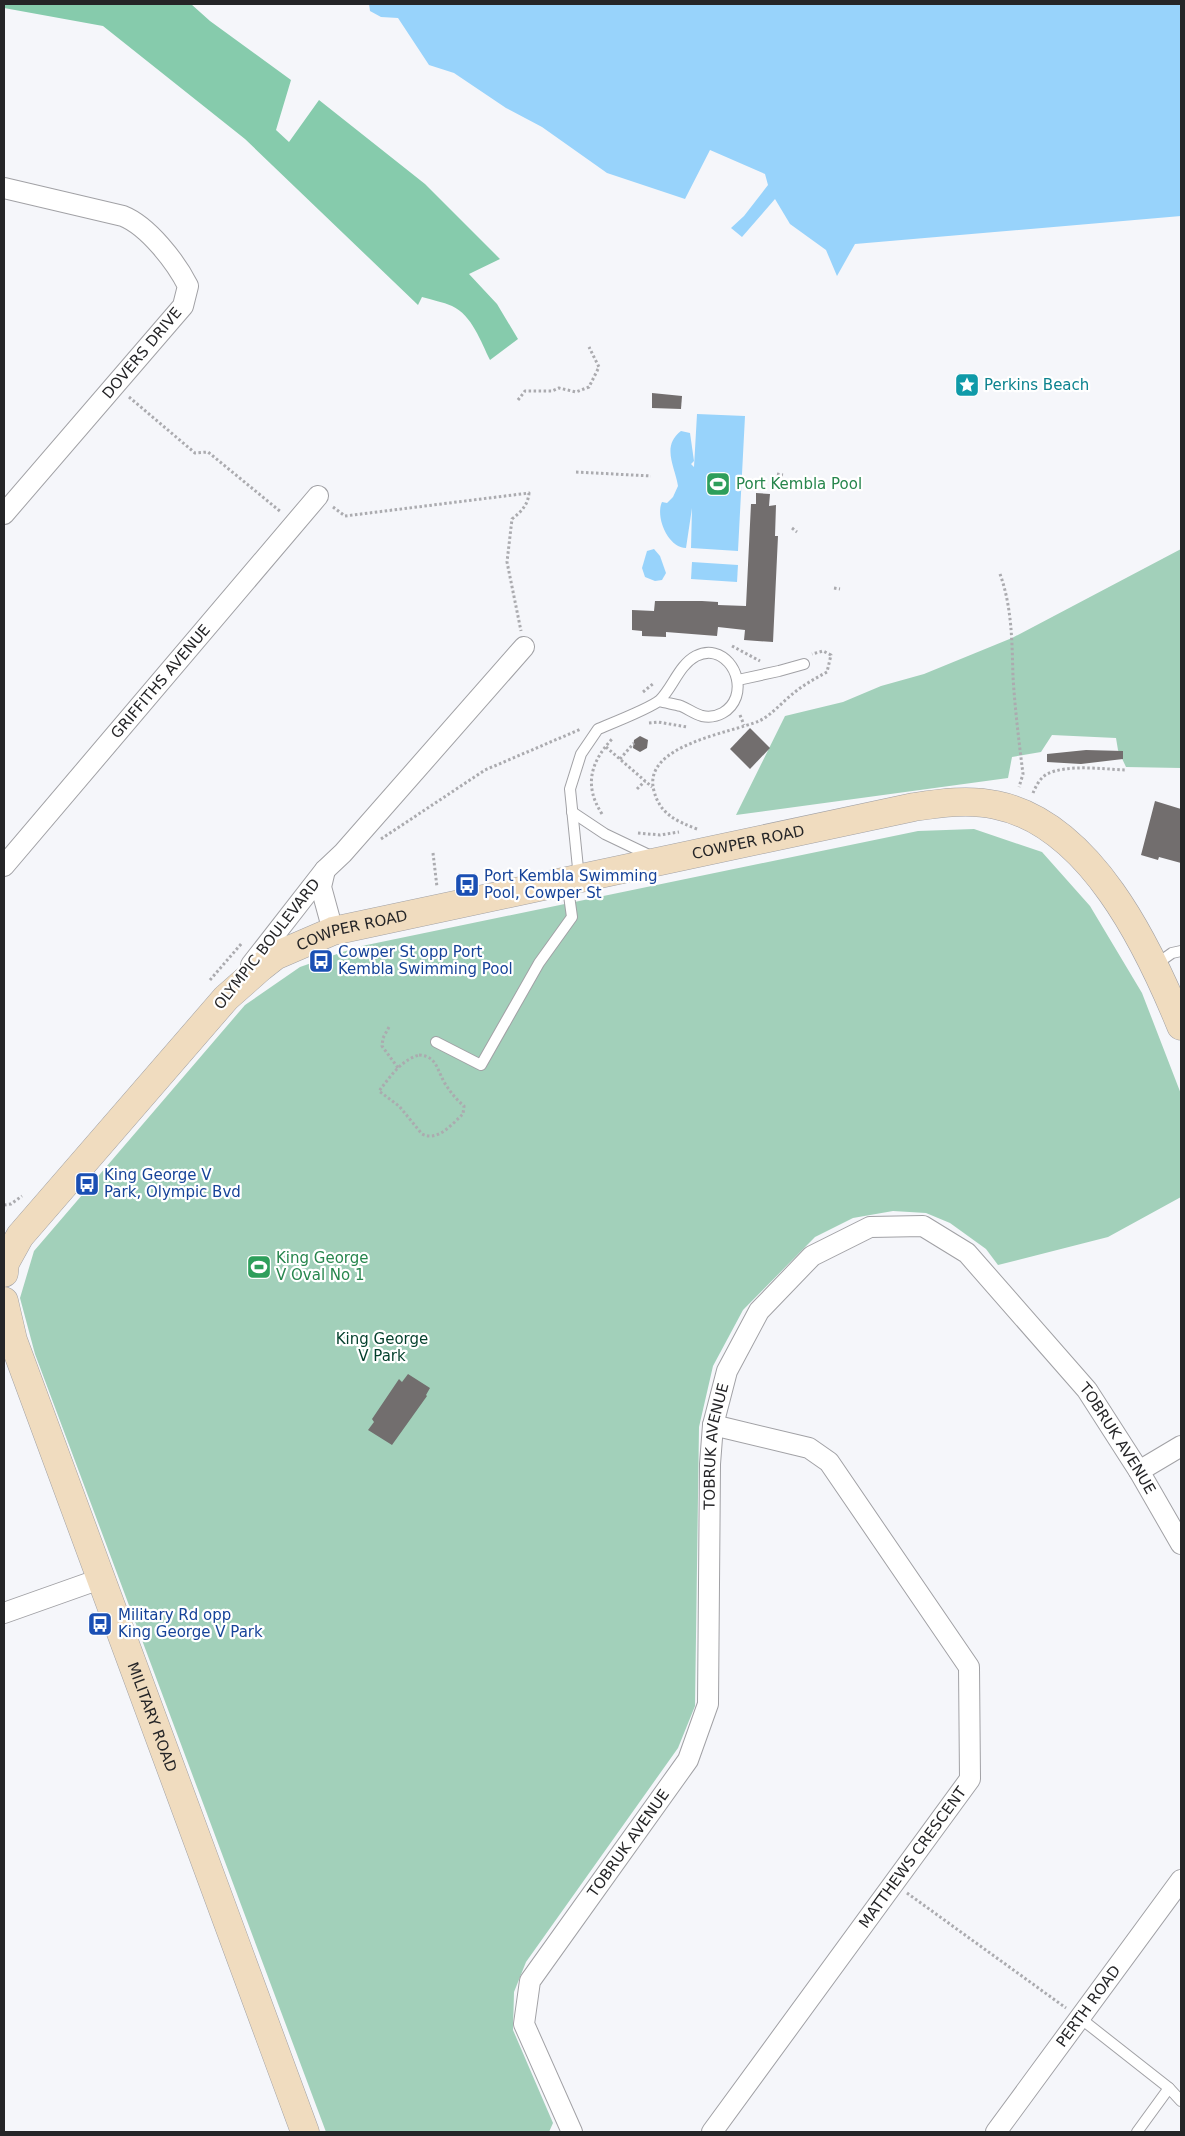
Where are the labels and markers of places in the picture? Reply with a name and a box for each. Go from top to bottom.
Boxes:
place icon: Perkins Beach [954,372,980,398]
place label: Perkins Beach [984,376,1089,394]
sports icon: Port Kembla Pool [705,471,731,497]
place label: Port Kembla Pool [736,475,862,493]
place label: Port Kembla Swimming Pool, Cowper St [484,867,657,902]
bus stop icon: Port Kembla Swimming Pool, Cowper St [454,872,480,898]
place label: Cowper St opp Port Kembla Swimming Pool [338,943,513,978]
bus stop icon: Cowper St opp Port Kembla Swimming Pool [308,948,334,974]
place label: King George V Park, Olympic Bvd [104,1166,241,1201]
bus stop icon: King George V Park, Olympic Bvd [74,1171,100,1197]
place label: King George V Oval No 1 [276,1249,368,1284]
sports icon: King George V Oval No 1 [246,1254,272,1280]
place label: Military Rd opp King George V Park [118,1606,263,1641]
bus stop icon: Military Rd opp King George V Park [87,1611,113,1637]

